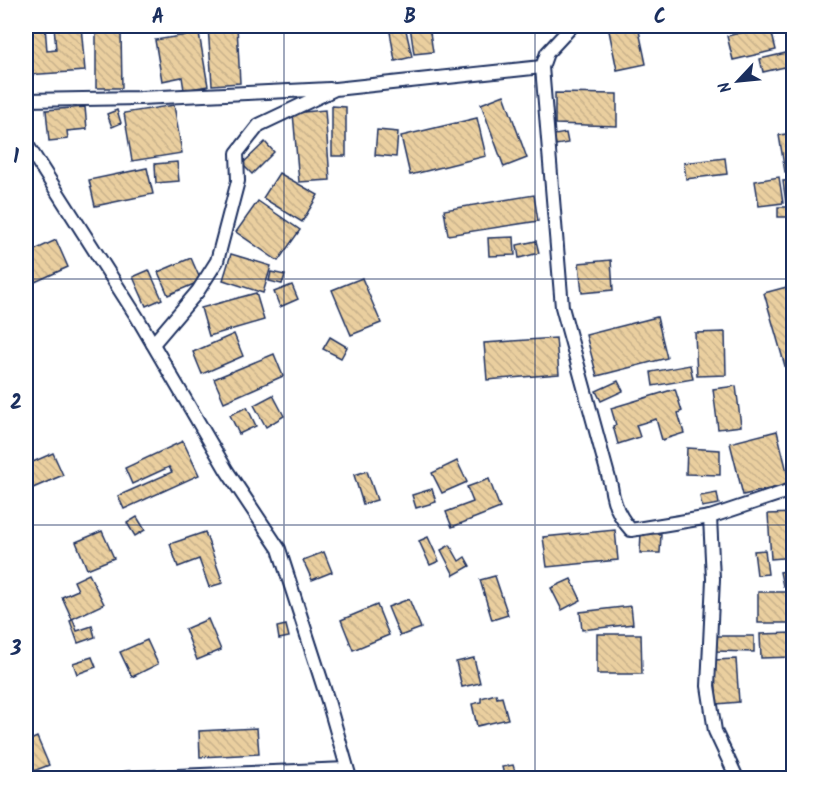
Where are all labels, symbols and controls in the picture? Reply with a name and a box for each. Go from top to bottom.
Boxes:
text: A [152,2,164,34]
text: B [404,2,416,34]
text: C [654,2,666,34]
north arrow [708,51,768,111]
text: N [712,77,739,97]
text: 1 [13,142,19,174]
text: 2 [10,388,22,420]
text: 3 [10,634,22,666]

